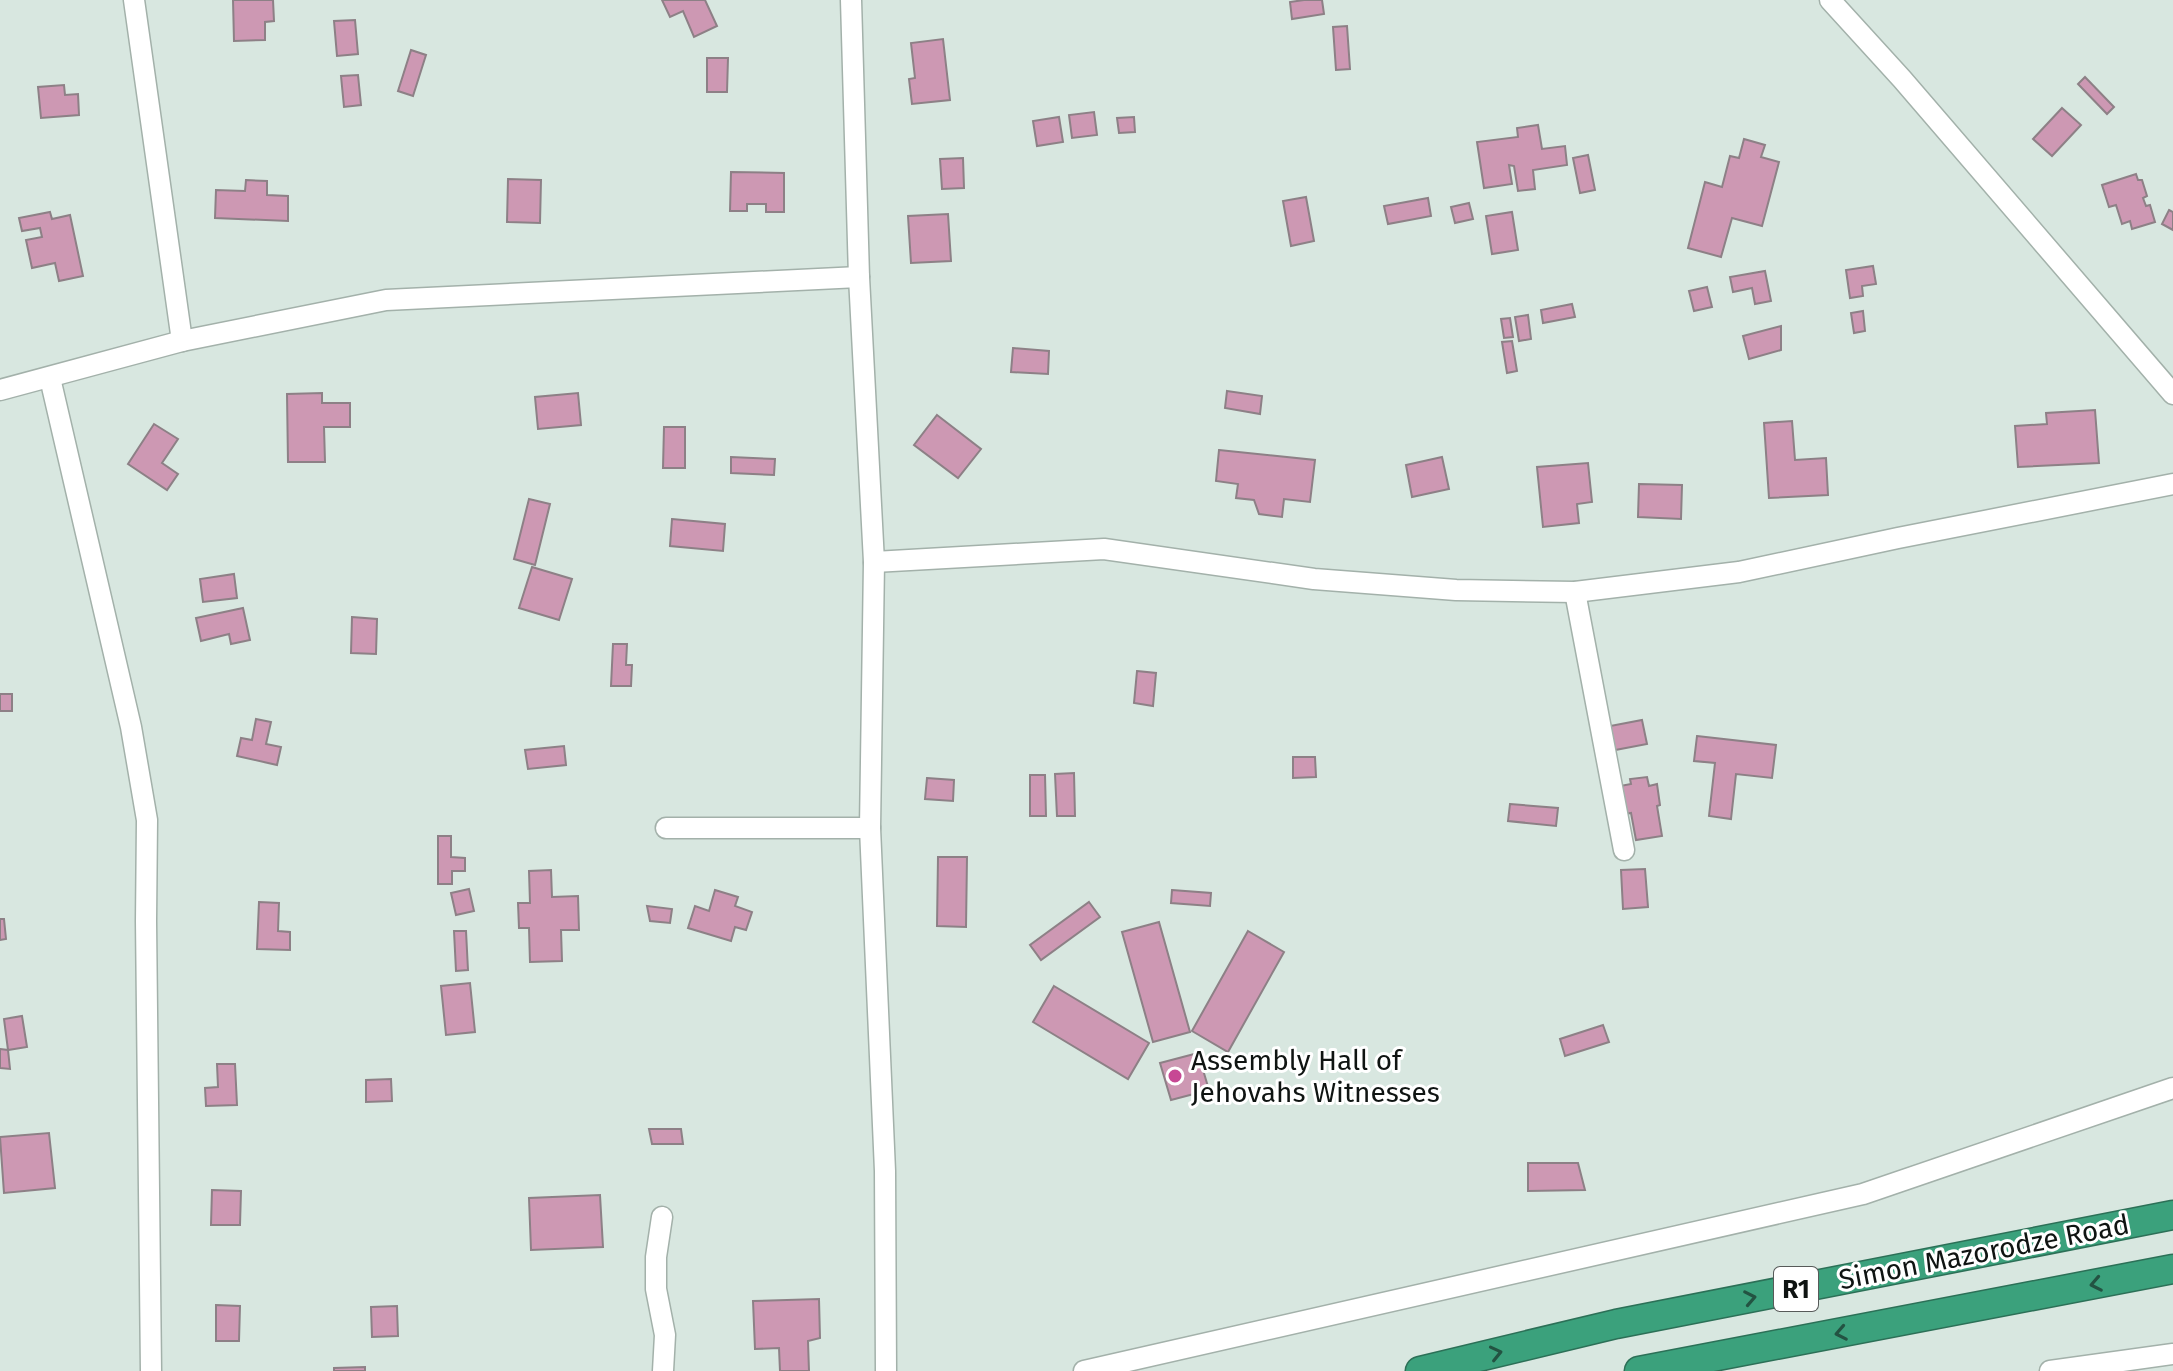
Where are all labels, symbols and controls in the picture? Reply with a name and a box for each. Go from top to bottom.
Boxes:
place label: Assembly Hall of Jehovahs Witnesses [1191,1044,1440,1109]
marker: Assembly Hall of Jehovahs Witnesses [1166,1067,1184,1085]
street label: Simon Mazorodze Road [1836,1208,2132,1296]
road number: R1 [1774,1267,1818,1311]
one-way arrow [2090,1275,2104,1292]
one-way arrow [1743,1290,1756,1307]
one-way arrow [1834,1323,1848,1340]
one-way arrow [1488,1345,1502,1362]

